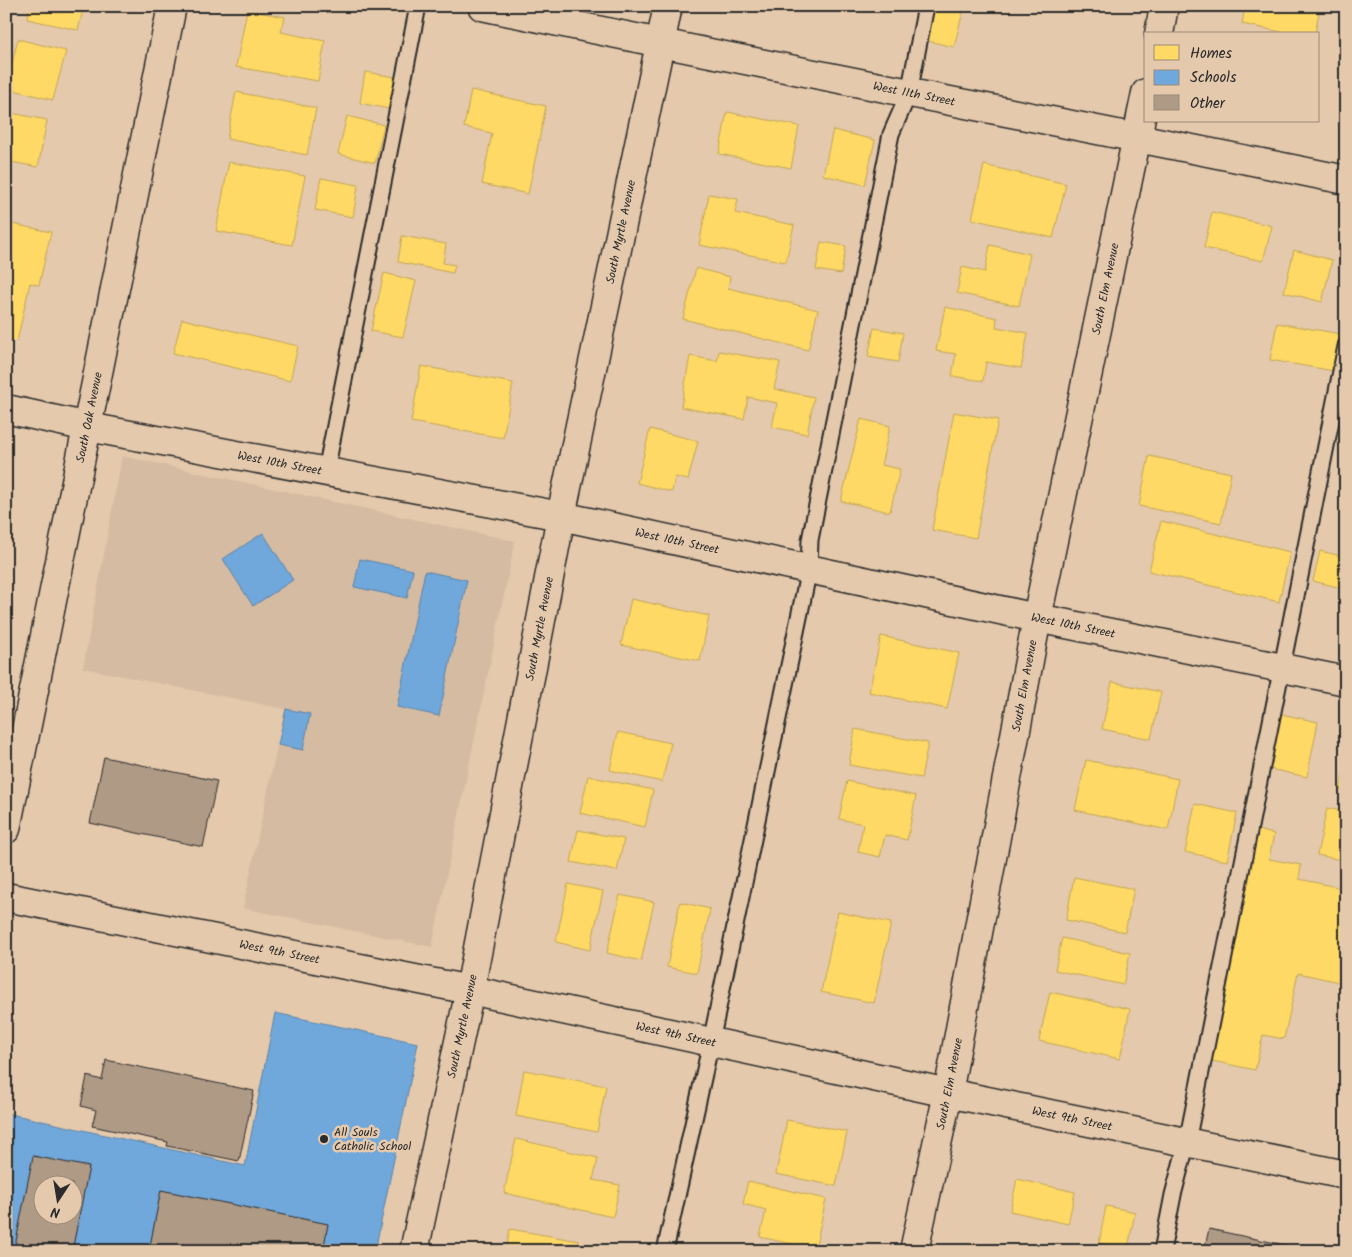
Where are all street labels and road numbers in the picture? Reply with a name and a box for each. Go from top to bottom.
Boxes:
street label: West 11th Street [871,76,957,111]
street label: South Myrtle Avenue [600,177,641,286]
street label: South Elm Avenue [1087,241,1124,336]
street label: South Oak Avenue [71,370,108,464]
street label: West 10th Street [236,446,324,480]
street label: West 10th Street [633,523,721,559]
street label: South Myrtle Avenue [520,574,559,682]
street label: West 10th Street [1029,607,1117,643]
street label: South Elm Avenue [1006,638,1042,733]
street label: West 9th Street [238,934,322,969]
street label: South Myrtle Avenue [442,972,482,1080]
street label: West 9th Street [634,1017,718,1052]
street label: South Elm Avenue [931,1036,968,1131]
street label: West 9th Street [1030,1101,1114,1136]

